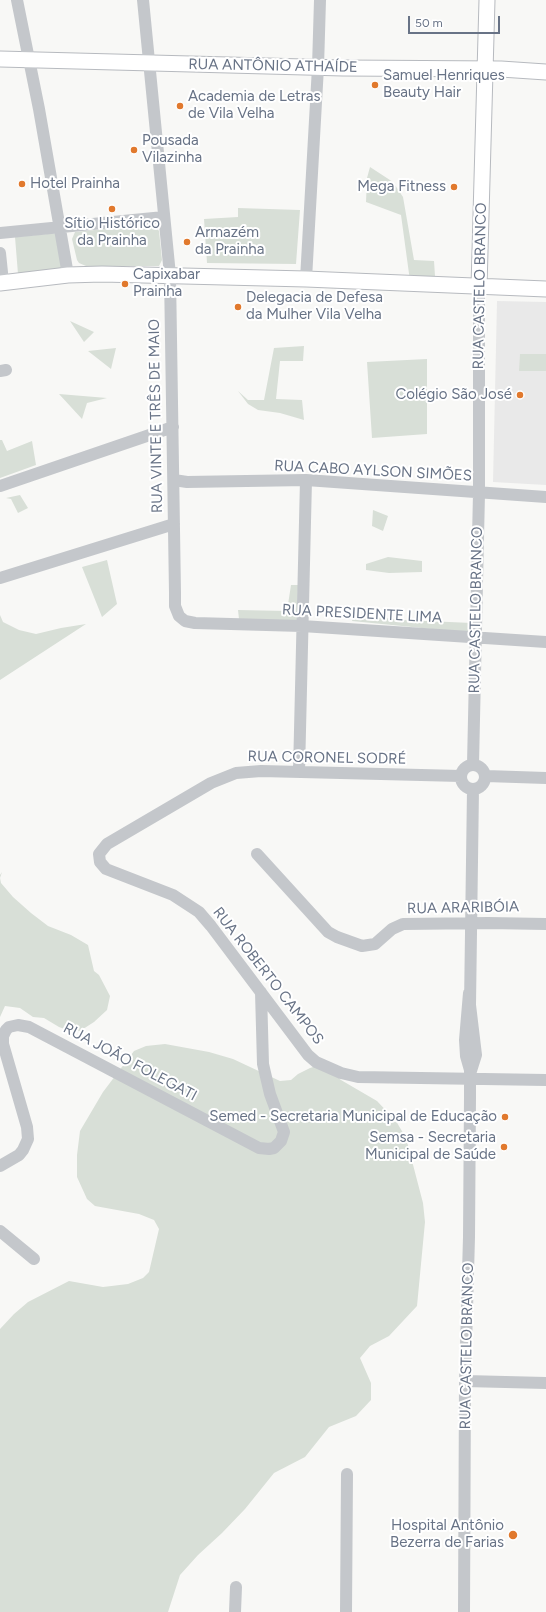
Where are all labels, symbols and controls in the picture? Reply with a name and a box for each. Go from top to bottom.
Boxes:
scale bar [410,8,502,34]
text: 50 m [415,16,443,30]
street label: RUA ANTÔNIO ATHAÍDE [188,56,358,76]
place label: Samuel Henriques Beauty Hair [383,67,505,102]
marker: Samuel Henriques Beauty Hair [370,80,380,90]
place label: Academia de Letras de Vila Velha [188,88,320,123]
marker: Academia de Letras de Vila Velha [175,101,185,111]
place label: Pousada Vilazinha [142,132,202,167]
marker: Pousada Vilazinha [129,145,139,155]
place label: Hotel Prainha [30,175,120,193]
place label: Mega Fitness [357,178,446,196]
marker: Hotel Prainha [17,179,27,189]
marker: Mega Fitness [449,182,459,192]
street label: RUA CASTELO BRANCO [470,202,490,370]
marker: Sítio Histórico da Prainha [107,204,117,214]
place label: Sítio Histórico da Prainha [64,215,160,250]
place label: Armazém da Prainha [195,224,264,259]
marker: Armazém da Prainha [182,237,192,247]
place label: Capixabar Prainha [133,266,200,301]
marker: Capixabar Prainha [120,279,130,289]
place label: Delegacia de Defesa da Mulher Vila Velha [246,289,383,324]
marker: Delegacia de Defesa da Mulher Vila Velha [233,302,243,312]
street label: RUA VINTE E TRÊS DE MAIO [145,319,167,513]
place label: Colégio São José [395,386,512,404]
marker: Colégio São José [515,390,525,400]
street label: RUA CABO AYLSON SIMÕES [274,457,472,485]
street label: RUA CASTELO BRANCO [466,526,486,694]
street label: RUA PRESIDENTE LIMA [281,601,443,627]
street label: RUA CORONEL SODRÉ [247,748,407,768]
street label: RUA ARARIBÓIA [407,898,519,918]
street label: RUA ROBERTO CAMPOS [209,904,327,1048]
street label: RUA JOÃO FOLEGATI [60,1019,200,1105]
place label: Semed - Secretaria Municipal de Educação [209,1108,497,1126]
marker: Semed - Secretaria Municipal de Educação [500,1112,510,1122]
place label: Semsa - Secretaria Municipal de Saúde [365,1129,496,1164]
marker: Semsa - Secretaria Municipal de Saúde [499,1142,509,1152]
street label: RUA CASTELO BRANCO [457,1262,477,1430]
place label: Hospital Antônio Bezerra de Farias [390,1517,504,1552]
marker: Hospital Antônio Bezerra de Farias [507,1529,519,1541]

